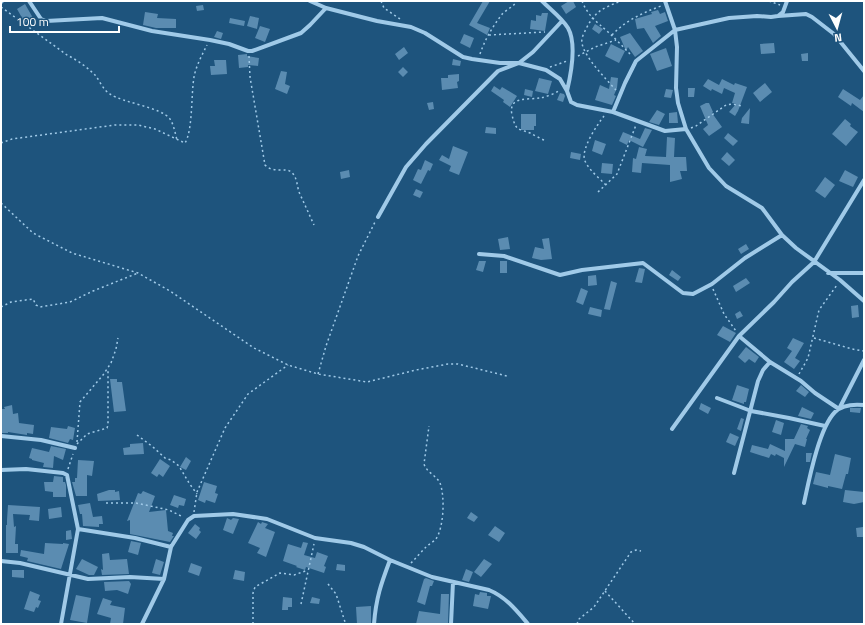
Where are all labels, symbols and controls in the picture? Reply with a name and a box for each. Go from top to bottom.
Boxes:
scale bar [10,8,119,34]
north arrow [817,8,857,48]
text: 100 m [16,12,49,31]
text: N [833,30,843,46]

